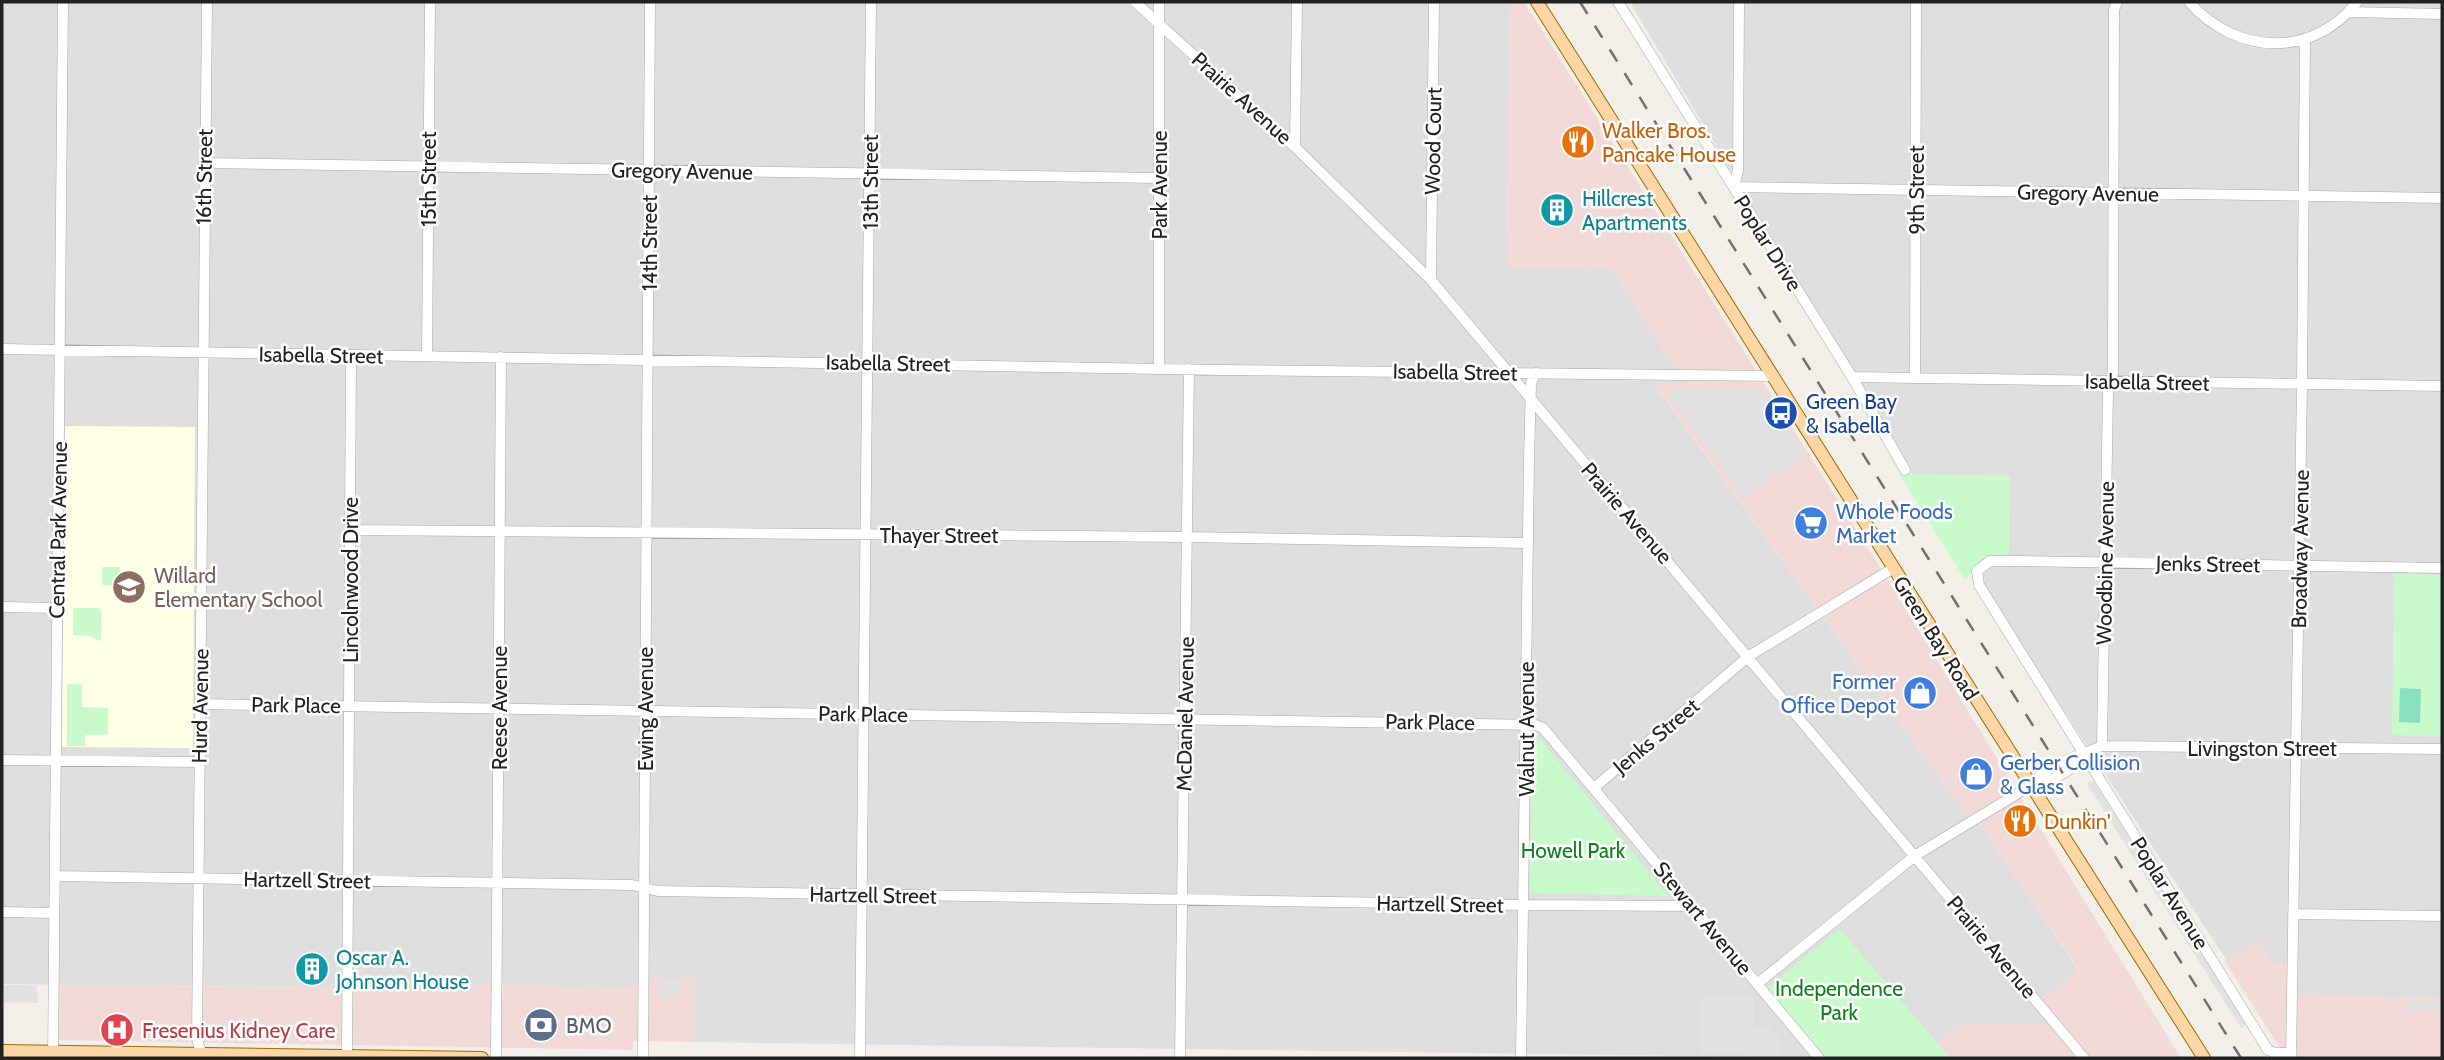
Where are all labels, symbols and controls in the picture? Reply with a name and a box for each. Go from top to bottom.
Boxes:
street label: Prairie Avenue [1187,47,1297,150]
street label: Wood Court [1420,87,1446,195]
place label: Walker Bros. Pancake House [1602,118,1736,167]
restaurant icon: Walker Bros. Pancake House [1559,123,1597,161]
street label: 16th Street [191,129,217,225]
street label: Park Avenue [1147,130,1172,240]
street label: 15th Street [416,131,441,227]
street label: 13th Street [858,134,883,230]
street label: 9th Street [1904,145,1929,235]
street label: Gregory Avenue [611,157,753,185]
street label: Gregory Avenue [2017,179,2159,207]
place label: Hillcrest Apartments [1582,186,1687,235]
street label: Poplar Drive [1729,190,1807,296]
building icon: Hillcrest Apartments [1538,191,1576,229]
street label: 14th Street [637,195,662,291]
street label: Isabella Street [258,341,384,369]
street label: Isabella Street [825,349,951,377]
street label: Isabella Street [1392,358,1518,386]
street label: Isabella Street [2084,368,2210,396]
place label: Green Bay & Isabella [1806,389,1898,438]
bus stop icon: Green Bay & Isabella [1762,394,1800,432]
street label: Central Park Avenue [44,441,72,619]
street label: Prairie Avenue [1576,457,1678,569]
street label: Broadway Avenue [2286,469,2314,629]
street label: Woodbine Avenue [2091,481,2119,645]
street label: Lincolnwood Drive [338,497,363,663]
place label: Whole Foods Market [1836,499,1953,548]
supermarket icon: Whole Foods Market [1792,504,1830,542]
street label: Thayer Street [880,523,998,548]
street label: Jenks Street [2155,551,2260,577]
place label: Willard Elementary School [154,563,322,612]
school or university icon: Willard Elementary School [110,568,148,606]
street label: Green Bay Road [1888,571,1984,705]
street label: McDaniel Avenue [1171,636,1199,791]
street label: Reese Avenue [487,645,512,770]
street label: Ewing Avenue [633,646,658,771]
street label: Hurd Avenue [186,648,214,764]
street label: Walnut Avenue [1514,661,1539,797]
place label: Former Office Depot [1781,669,1896,718]
shop icon: Former Office Depot [1901,674,1939,712]
street label: Park Place [251,692,341,718]
street label: Jenks Street [1607,693,1704,780]
street label: Park Place [818,701,908,727]
street label: Park Place [1385,709,1475,735]
street label: Livingston Street [2187,736,2337,761]
place label: Gerber Collision & Glass [2000,750,2140,799]
shop icon: Gerber Collision & Glass [1957,755,1995,793]
restaurant icon: Dunkin' [2001,802,2039,840]
place label: Dunkin' [2044,809,2111,834]
street label: Poplar Avenue [2125,832,2215,954]
park label: Howell Park [1521,838,1626,863]
street label: Stewart Avenue [1648,856,1758,980]
street label: Hartzell Street [243,866,371,894]
street label: Hartzell Street [809,881,937,909]
street label: Hartzell Street [1376,890,1504,918]
street label: Prairie Avenue [1942,891,2042,1003]
place label: Oscar A. Johnson House [335,945,469,994]
building icon: Oscar A. Johnson House [293,950,331,988]
park label: Independence Park [1775,976,1903,1025]
bank icon: BMO [522,1006,560,1044]
hospital icon: Fresenius Kidney Care [98,1011,136,1049]
place label: BMO [566,1013,612,1038]
place label: Fresenius Kidney Care [142,1018,336,1043]

